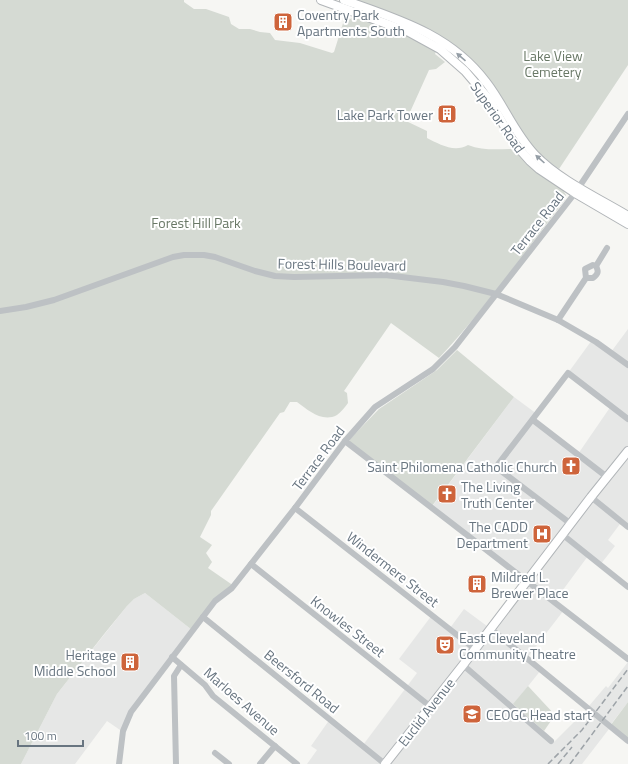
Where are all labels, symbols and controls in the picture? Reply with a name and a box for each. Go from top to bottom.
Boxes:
place label: Coventry Park Apartments South [297,4,405,41]
building icon: Coventry Park Apartments South [272,11,294,33]
park label: Lake View Cemetery [523,45,583,82]
one-way arrow [456,52,466,61]
street label: Superior Road [466,77,530,157]
building icon: Lake Park Tower [436,103,458,125]
place label: Lake Park Tower [337,104,433,125]
one-way arrow [535,155,545,164]
street label: Terrace Road [505,186,569,260]
park label: Forest Hill Park [151,212,241,233]
street label: Forest Hills Boulevard [277,252,407,276]
street label: Terrace Road [287,421,349,495]
church icon: Saint Philomena Catholic Church [560,455,582,477]
place label: Saint Philomena Catholic Church [367,456,557,477]
place label: The Living Truth Center [461,476,534,513]
church icon: The Living Truth Center [436,483,458,505]
place label: The CADD Department [457,516,528,553]
hospital icon: The CADD Department [531,523,553,545]
street label: Windermere Street [342,526,444,612]
place label: Mildred L. Brewer Place [491,566,569,603]
building icon: Mildred L. Brewer Place [466,573,488,595]
street label: Knowles Street [306,590,390,662]
place label: East Cleveland Community Theatre [459,627,576,664]
theatre icon: East Cleveland Community Theatre [434,634,456,656]
place label: Heritage Middle School [34,644,116,681]
street label: Beersford Road [260,644,344,718]
building icon: Heritage Middle School [119,651,141,673]
street label: Marloes Avenue [199,662,285,740]
street label: Euclid Avenue [393,673,459,751]
school or university icon: CEOGC Head start [461,703,483,725]
place label: CEOGC Head start [486,704,592,725]
scale bar [18,722,83,748]
text: 100 m [24,726,57,745]

